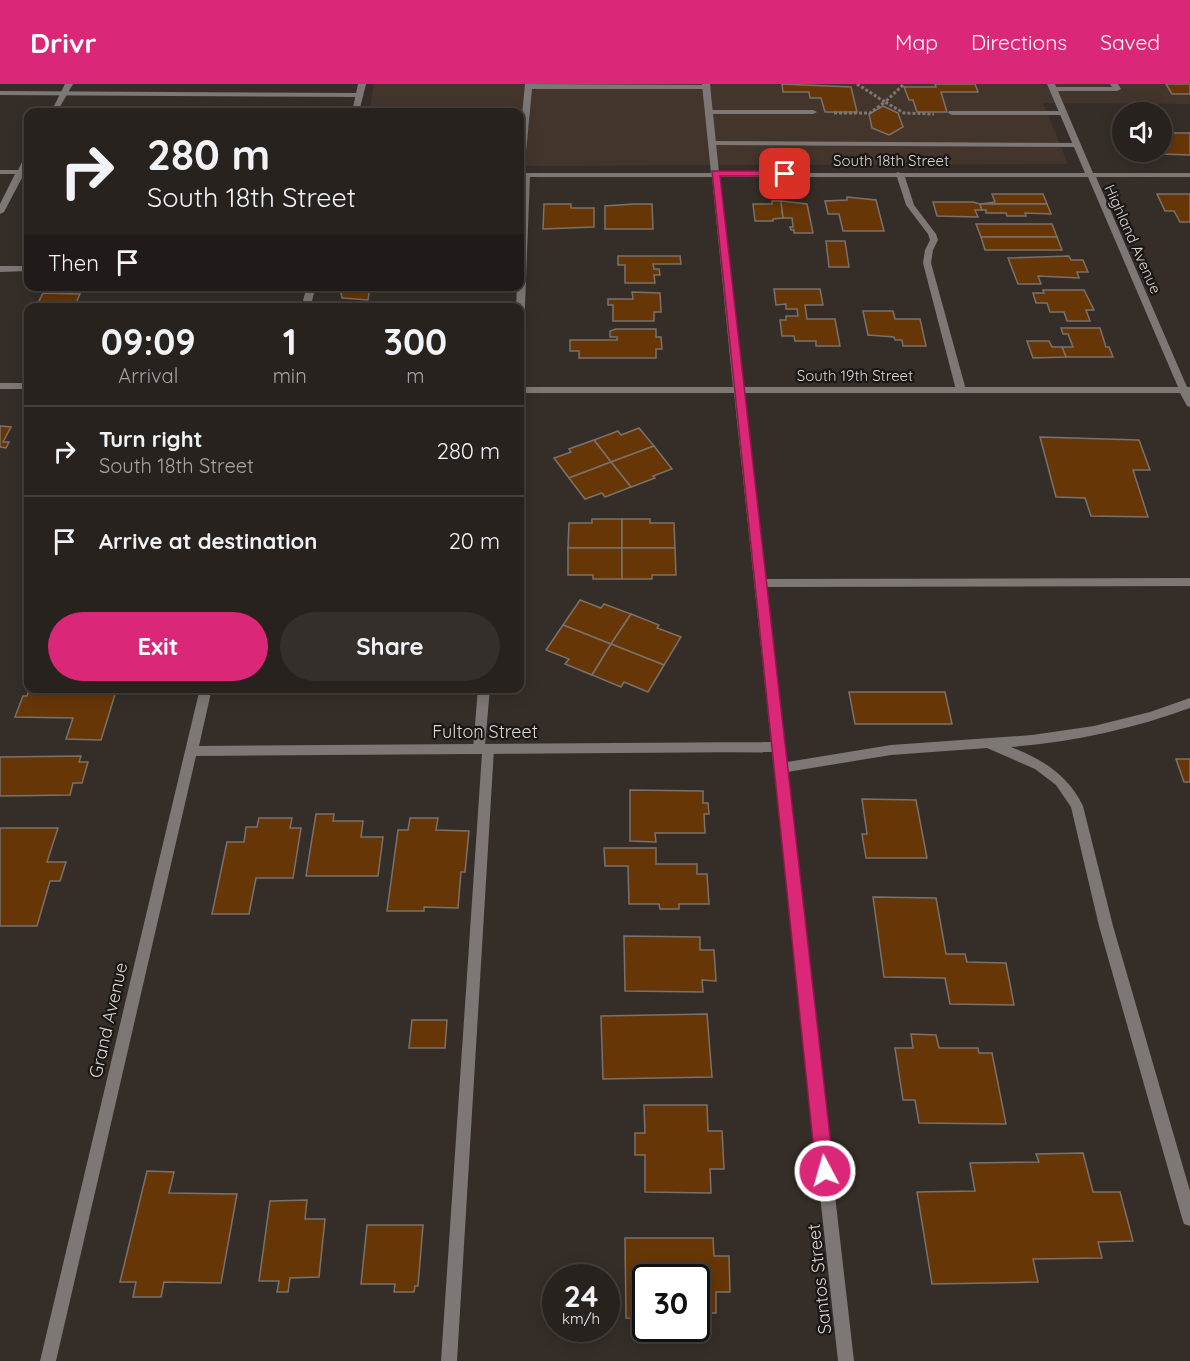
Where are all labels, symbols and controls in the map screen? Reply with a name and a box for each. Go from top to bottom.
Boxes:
text: Drivr [30,25,97,60]
text: Map [895,29,938,55]
text: Directions [971,29,1067,55]
text: Saved [1100,29,1160,55]
map controls [1112,102,1172,162]
button: sound [1112,102,1172,162]
text: 280 m [147,128,270,181]
icon: right [48,132,126,210]
pin [759,148,810,199]
street label: South 18th Street [833,151,949,170]
icon: arrive [768,157,801,190]
text: South 18th Street [147,180,356,214]
street label: Highland Avenue [1100,181,1166,297]
icon: arrive [111,246,144,279]
text: Then [48,249,99,277]
text: 09:09 [101,319,196,364]
text: 1 [283,319,297,364]
text: 300 [384,319,447,364]
text: Arrival [118,363,178,388]
text: min [273,363,307,388]
text: m [406,363,424,388]
street label: South 19th Street [797,366,913,385]
text: Turn right [99,425,203,453]
icon: right [48,435,81,468]
text: 280 m [437,437,500,465]
text: South 18th Street [99,453,254,478]
icon: arrive [48,525,81,558]
text: Arrive at destination [99,527,317,555]
text: 20 m [449,527,500,555]
button: Exit [48,612,268,681]
button: Share [280,612,500,681]
street label: Fulton Street [432,720,538,743]
street label: Grand Avenue [84,960,132,1080]
position arrow [793,1139,857,1203]
street label: Santos Street [802,1223,836,1335]
speed limit sign: 30 [632,1264,710,1342]
text: 24 [564,1277,598,1315]
text: km/h [562,1309,600,1328]

